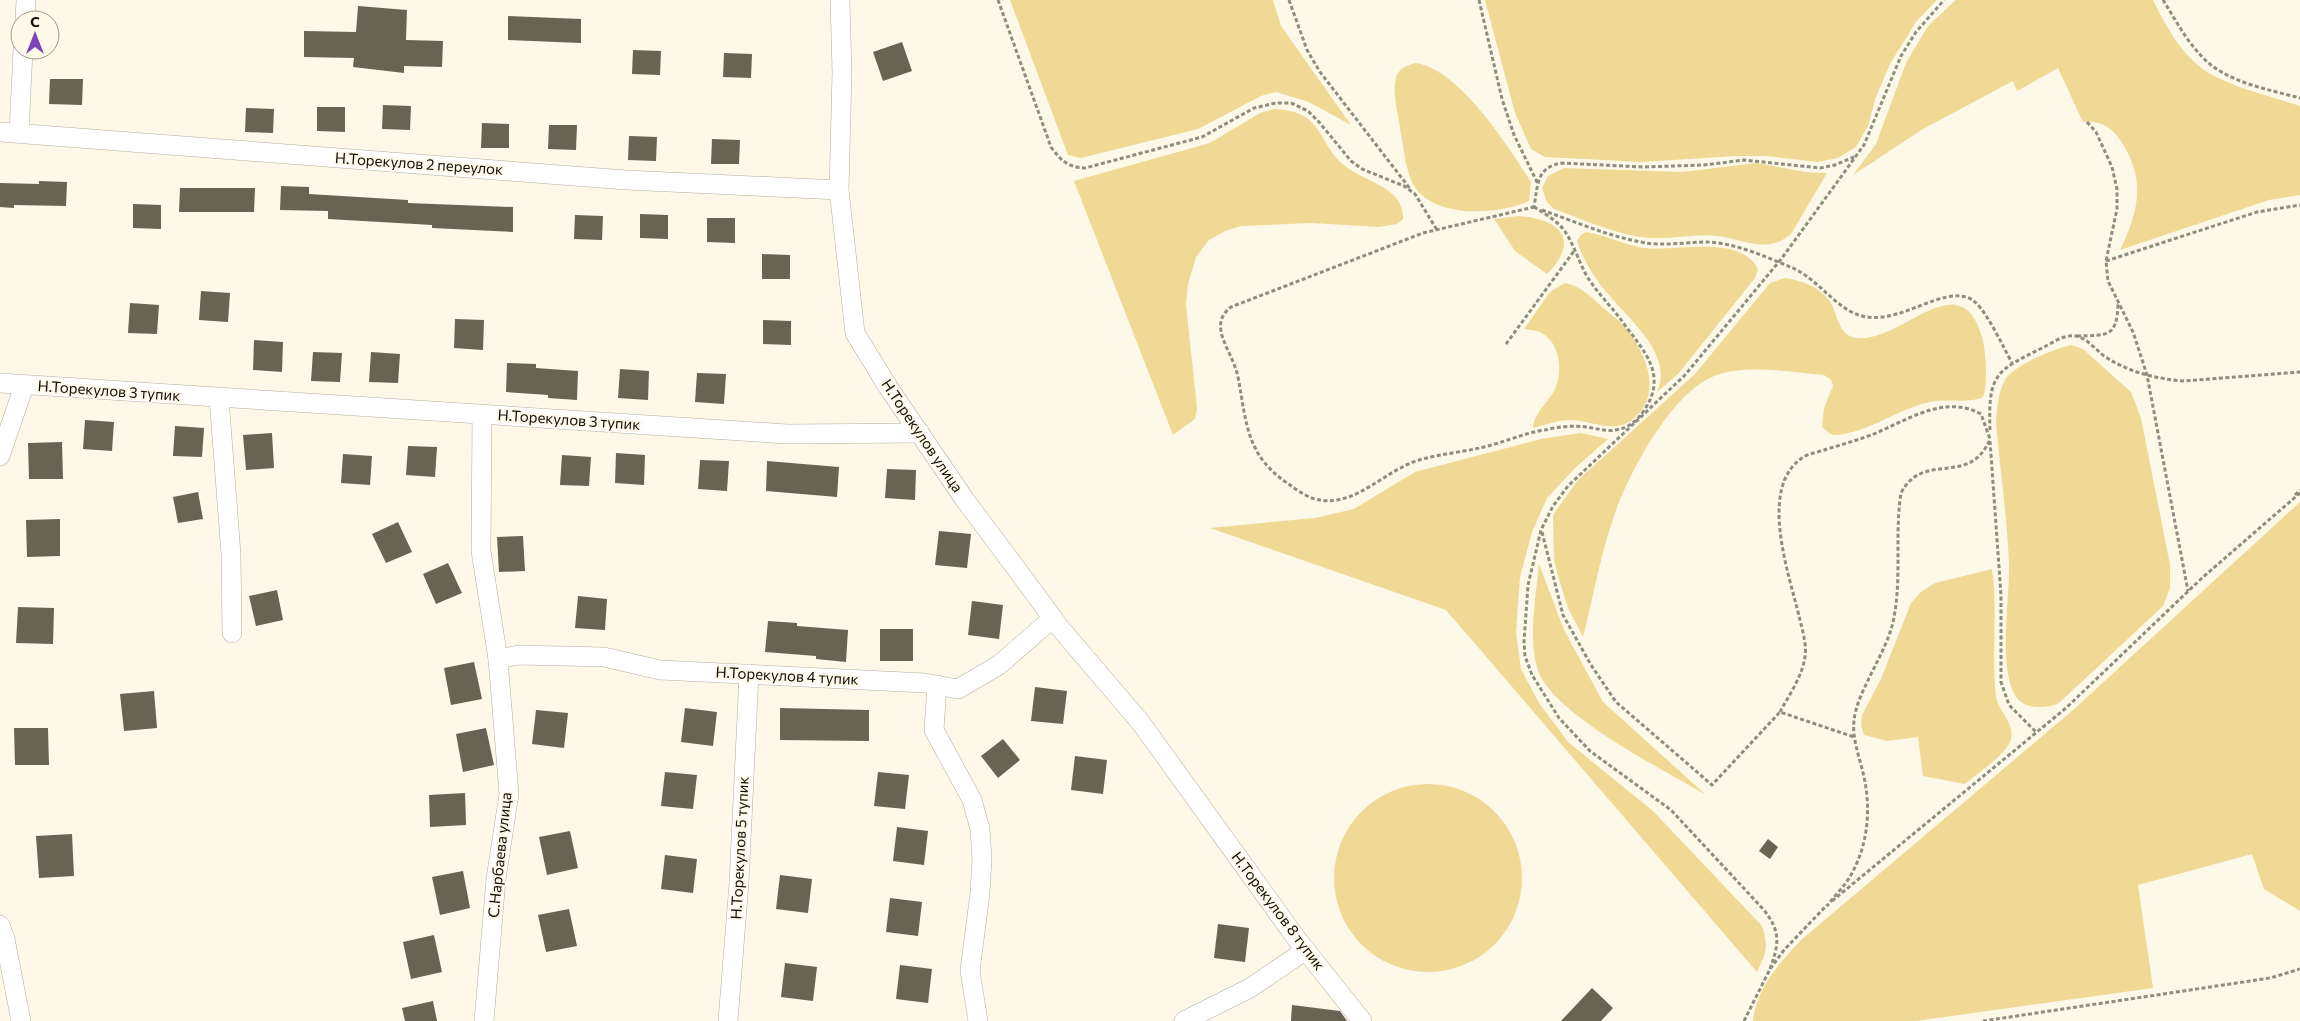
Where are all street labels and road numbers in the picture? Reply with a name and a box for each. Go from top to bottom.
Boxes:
street label: Н.Торекулов 2 переулок [334,148,504,178]
street label: Н.Торекулов улица [878,375,967,495]
street label: Н.Торекулов 3 тупик [37,376,181,404]
street label: Н.Торекулов 3 тупик [497,405,641,433]
street label: Н.Торекулов 4 тупик [715,662,859,688]
street label: Н.Торекулов 5 тупик [726,776,752,920]
street label: С.Нарбаева улица [483,791,515,919]
street label: Н.Торекулов 8 тупик [1228,848,1329,973]

